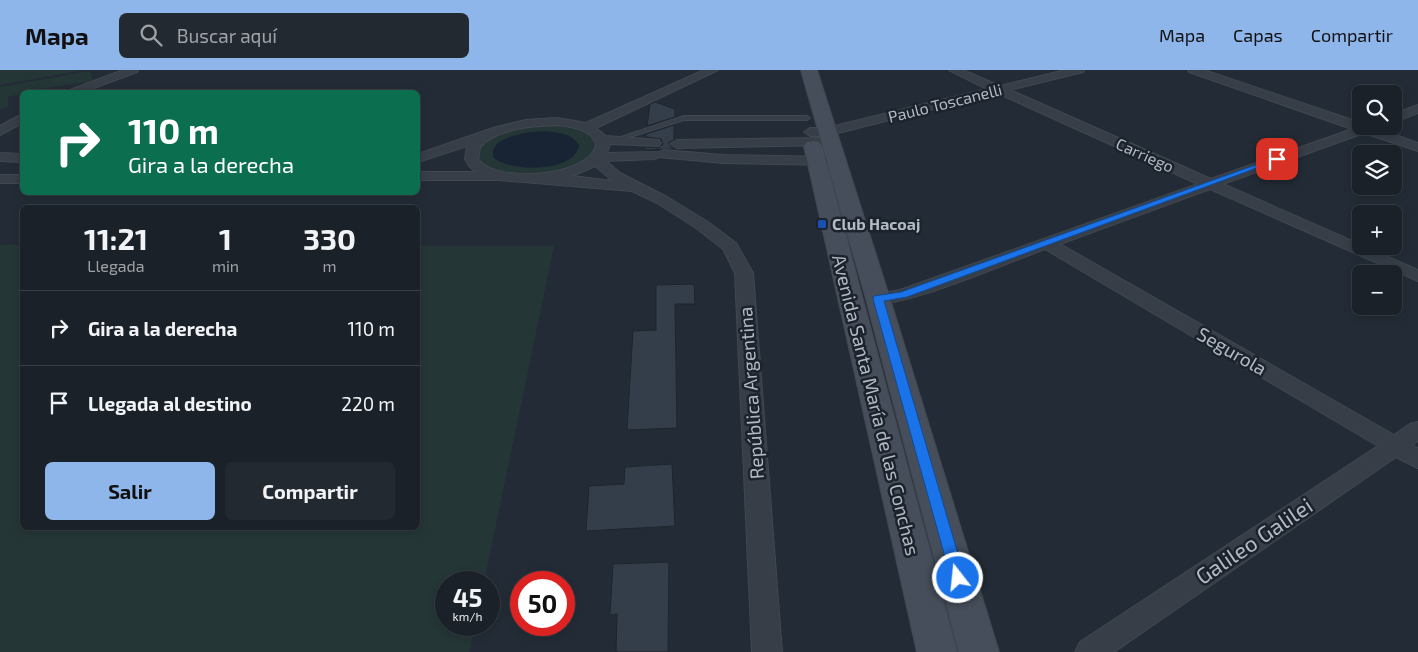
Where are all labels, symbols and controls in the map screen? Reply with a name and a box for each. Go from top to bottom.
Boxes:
search box [119,13,469,58]
text: Mapa [25,21,89,50]
icon: search [137,21,165,49]
text: Buscar aquí [177,24,277,47]
text: Mapa [1159,24,1205,46]
text: Capas [1233,24,1283,46]
text: Compartir [1311,24,1393,46]
street label: Paulo Toscanelli [886,79,1004,126]
map controls [1352,85,1402,315]
button: search [1352,85,1402,135]
text: 110 m [128,109,219,151]
icon: right [45,110,110,175]
street label: Carriego [1113,133,1177,176]
pin [1256,138,1298,180]
icon: arrive [1263,145,1291,173]
button: layers [1352,145,1402,195]
text: Gira a la derecha [128,151,294,177]
button: + [1352,205,1402,255]
place label: Club Hacoaj [832,214,920,233]
marker: Club Hacoaj [816,218,828,230]
text: 11:21 [84,220,148,256]
text: 1 [219,220,232,256]
text: 330 [303,220,356,256]
street label: Avenida Santa María de las Conchas [828,252,925,558]
text: Llegada [87,256,145,275]
text: min [212,256,239,275]
text: m [323,256,337,275]
button: − [1352,265,1402,315]
street label: República Argentina [733,306,768,480]
icon: right [45,314,73,342]
text: Gira a la derecha [88,317,237,340]
text: 110 m [348,317,395,340]
street label: Segurola [1193,321,1271,380]
icon: arrive [45,389,73,417]
text: Llegada al destino [88,392,252,415]
text: 220 m [341,392,395,415]
button: Salir [45,462,215,520]
button: Compartir [225,462,395,520]
street label: Galileo Galilei [1190,492,1317,589]
position arrow [931,551,983,603]
speed limit sign: 50 [510,571,575,636]
text: 45 [453,582,482,612]
text: km/h [453,609,482,623]

